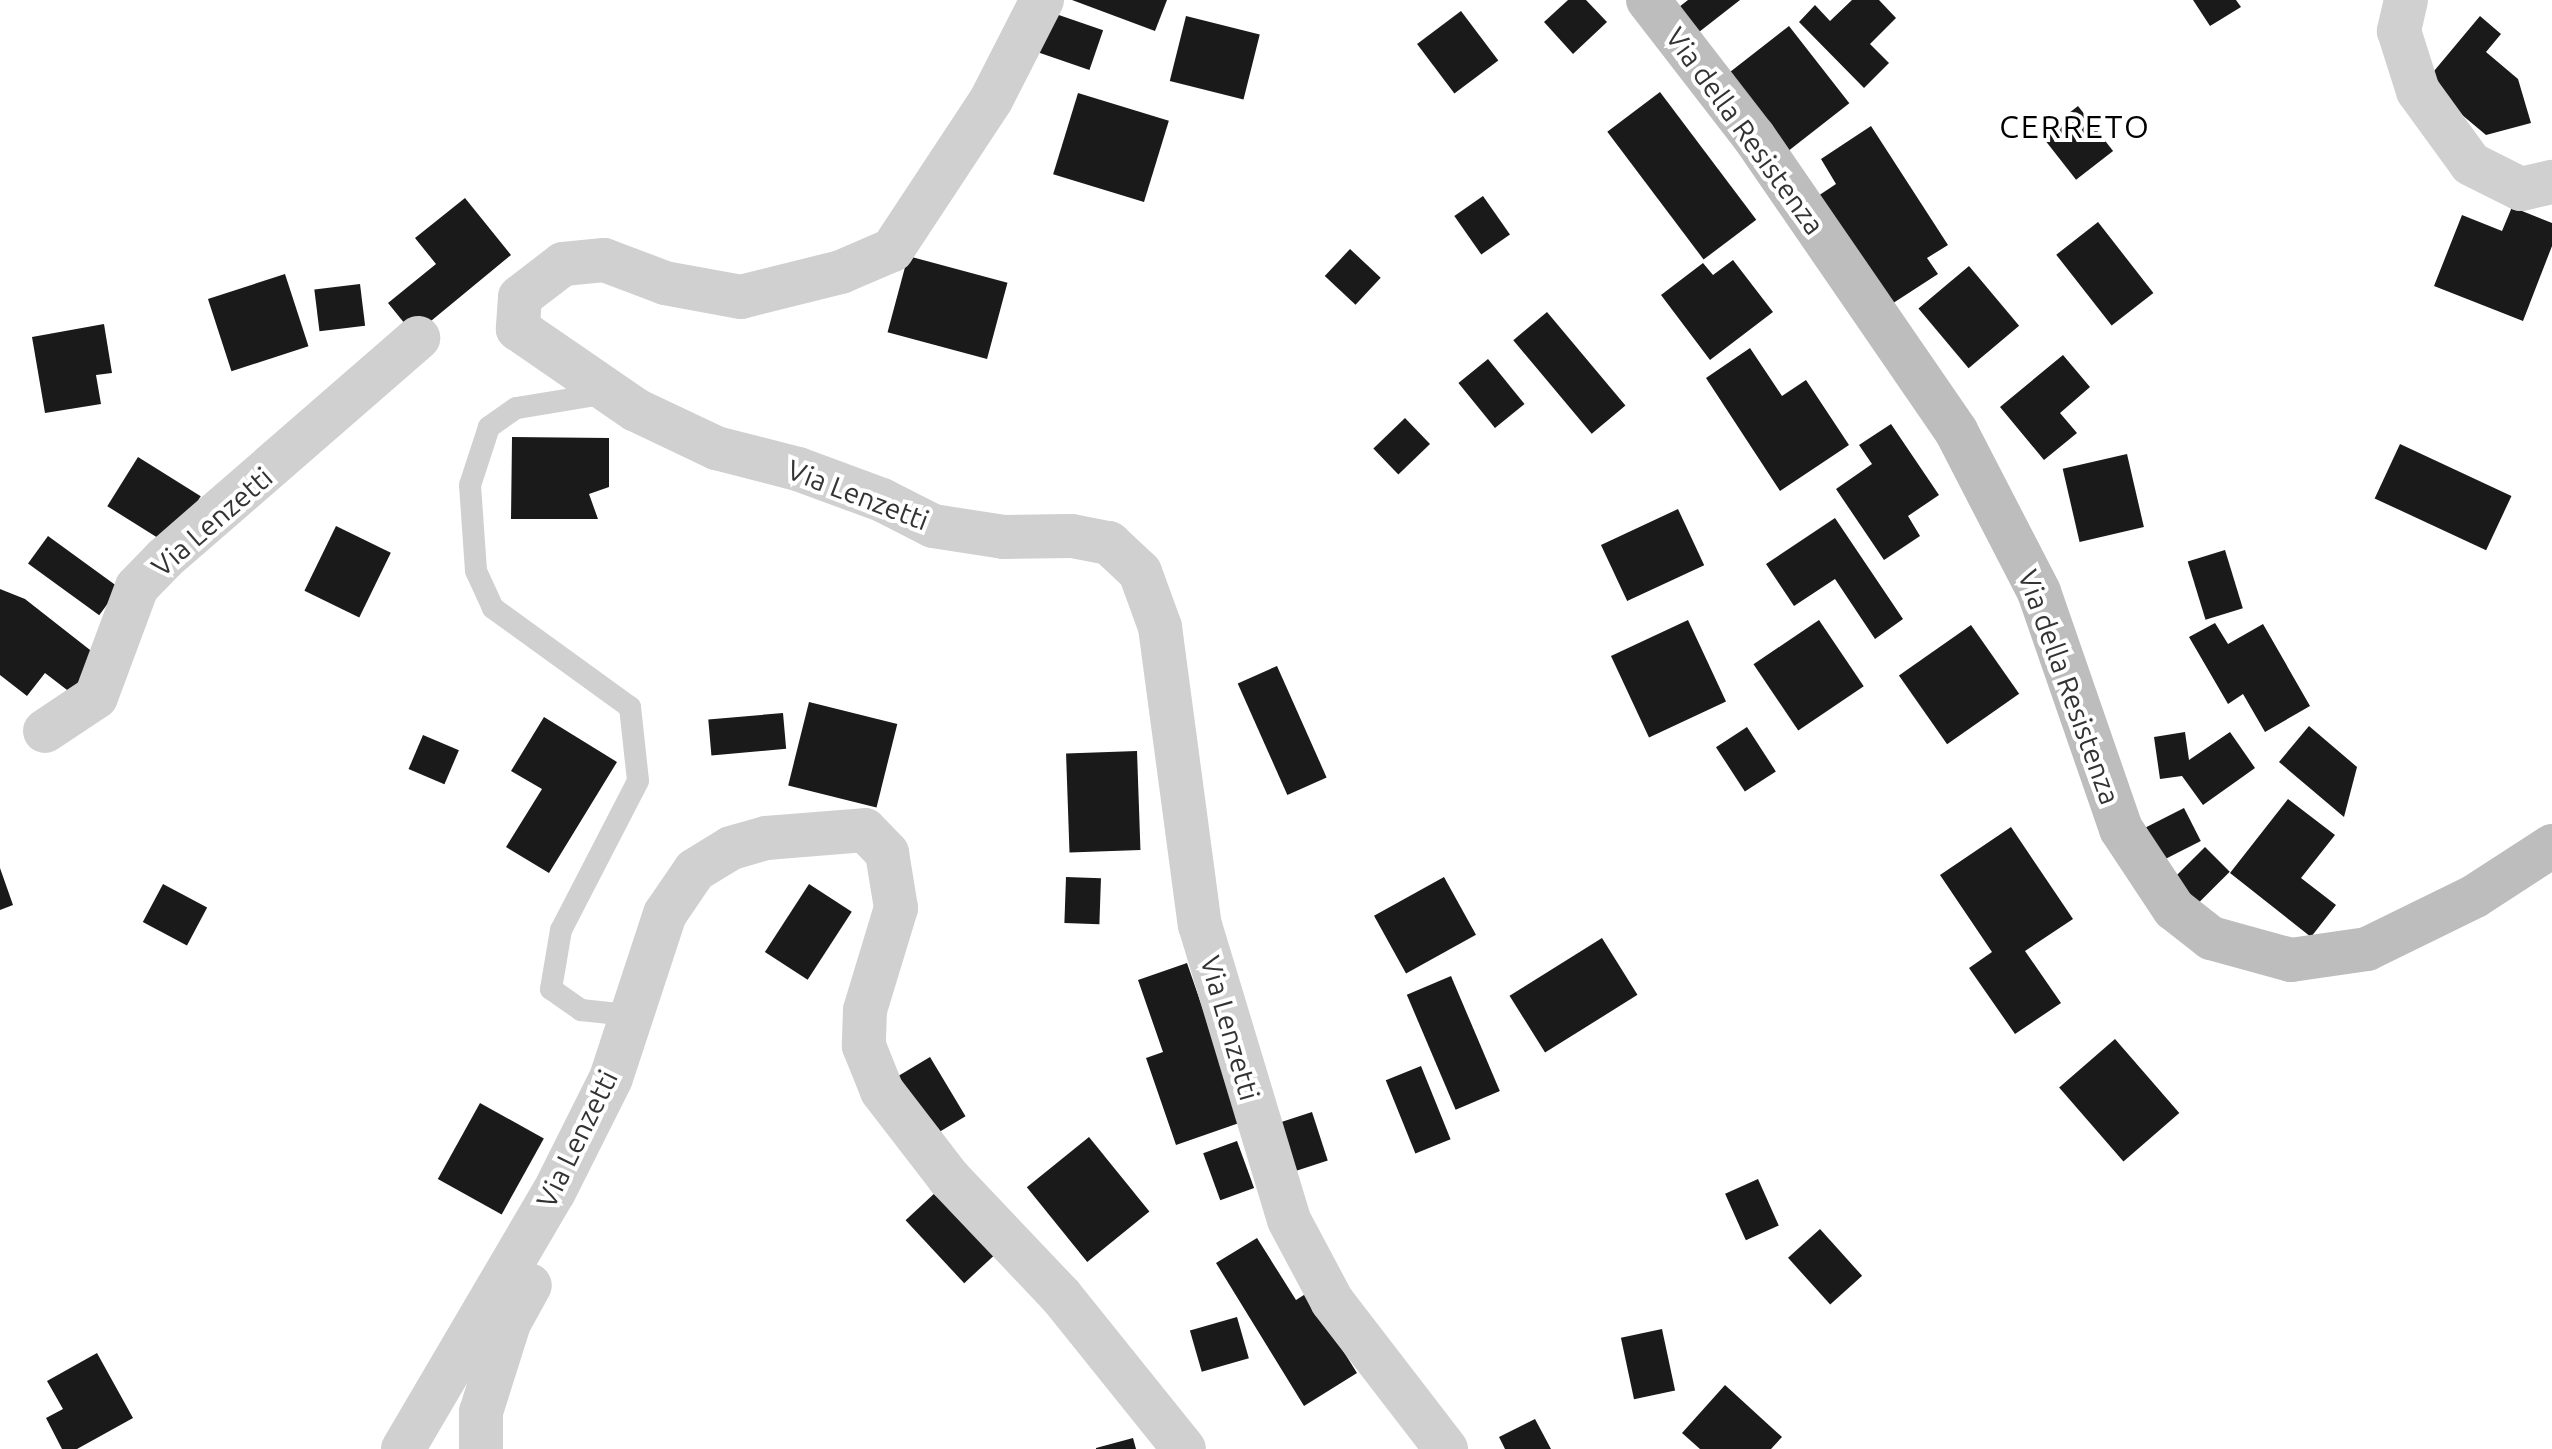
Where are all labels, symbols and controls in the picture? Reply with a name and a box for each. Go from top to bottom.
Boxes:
street label: Via della Resistenza [1659,21,1831,241]
district label: CERRETO [1999,107,2151,145]
street label: Via Lenzetti [782,453,934,537]
street label: Via Lenzetti [145,460,279,584]
street label: Via della Resistenza [2011,565,2127,809]
street label: Via Lenzetti [1193,952,1267,1104]
street label: Via Lenzetti [529,1065,625,1213]

